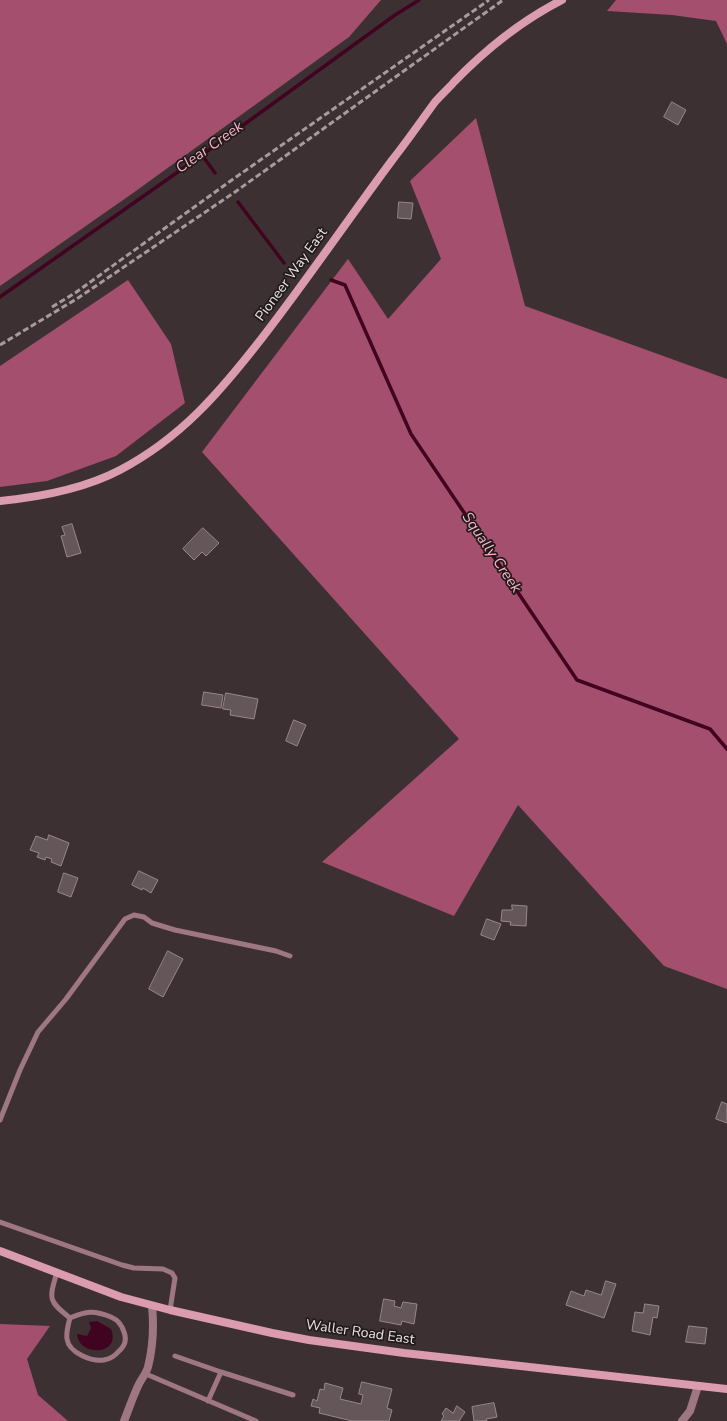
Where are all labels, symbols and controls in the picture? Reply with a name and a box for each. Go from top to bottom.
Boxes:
water label: Clear Creek [173,118,247,178]
street label: Pioneer Way East [253,225,331,325]
water label: Squally Creek [457,509,525,597]
street label: Waller Road East [305,1317,415,1349]

